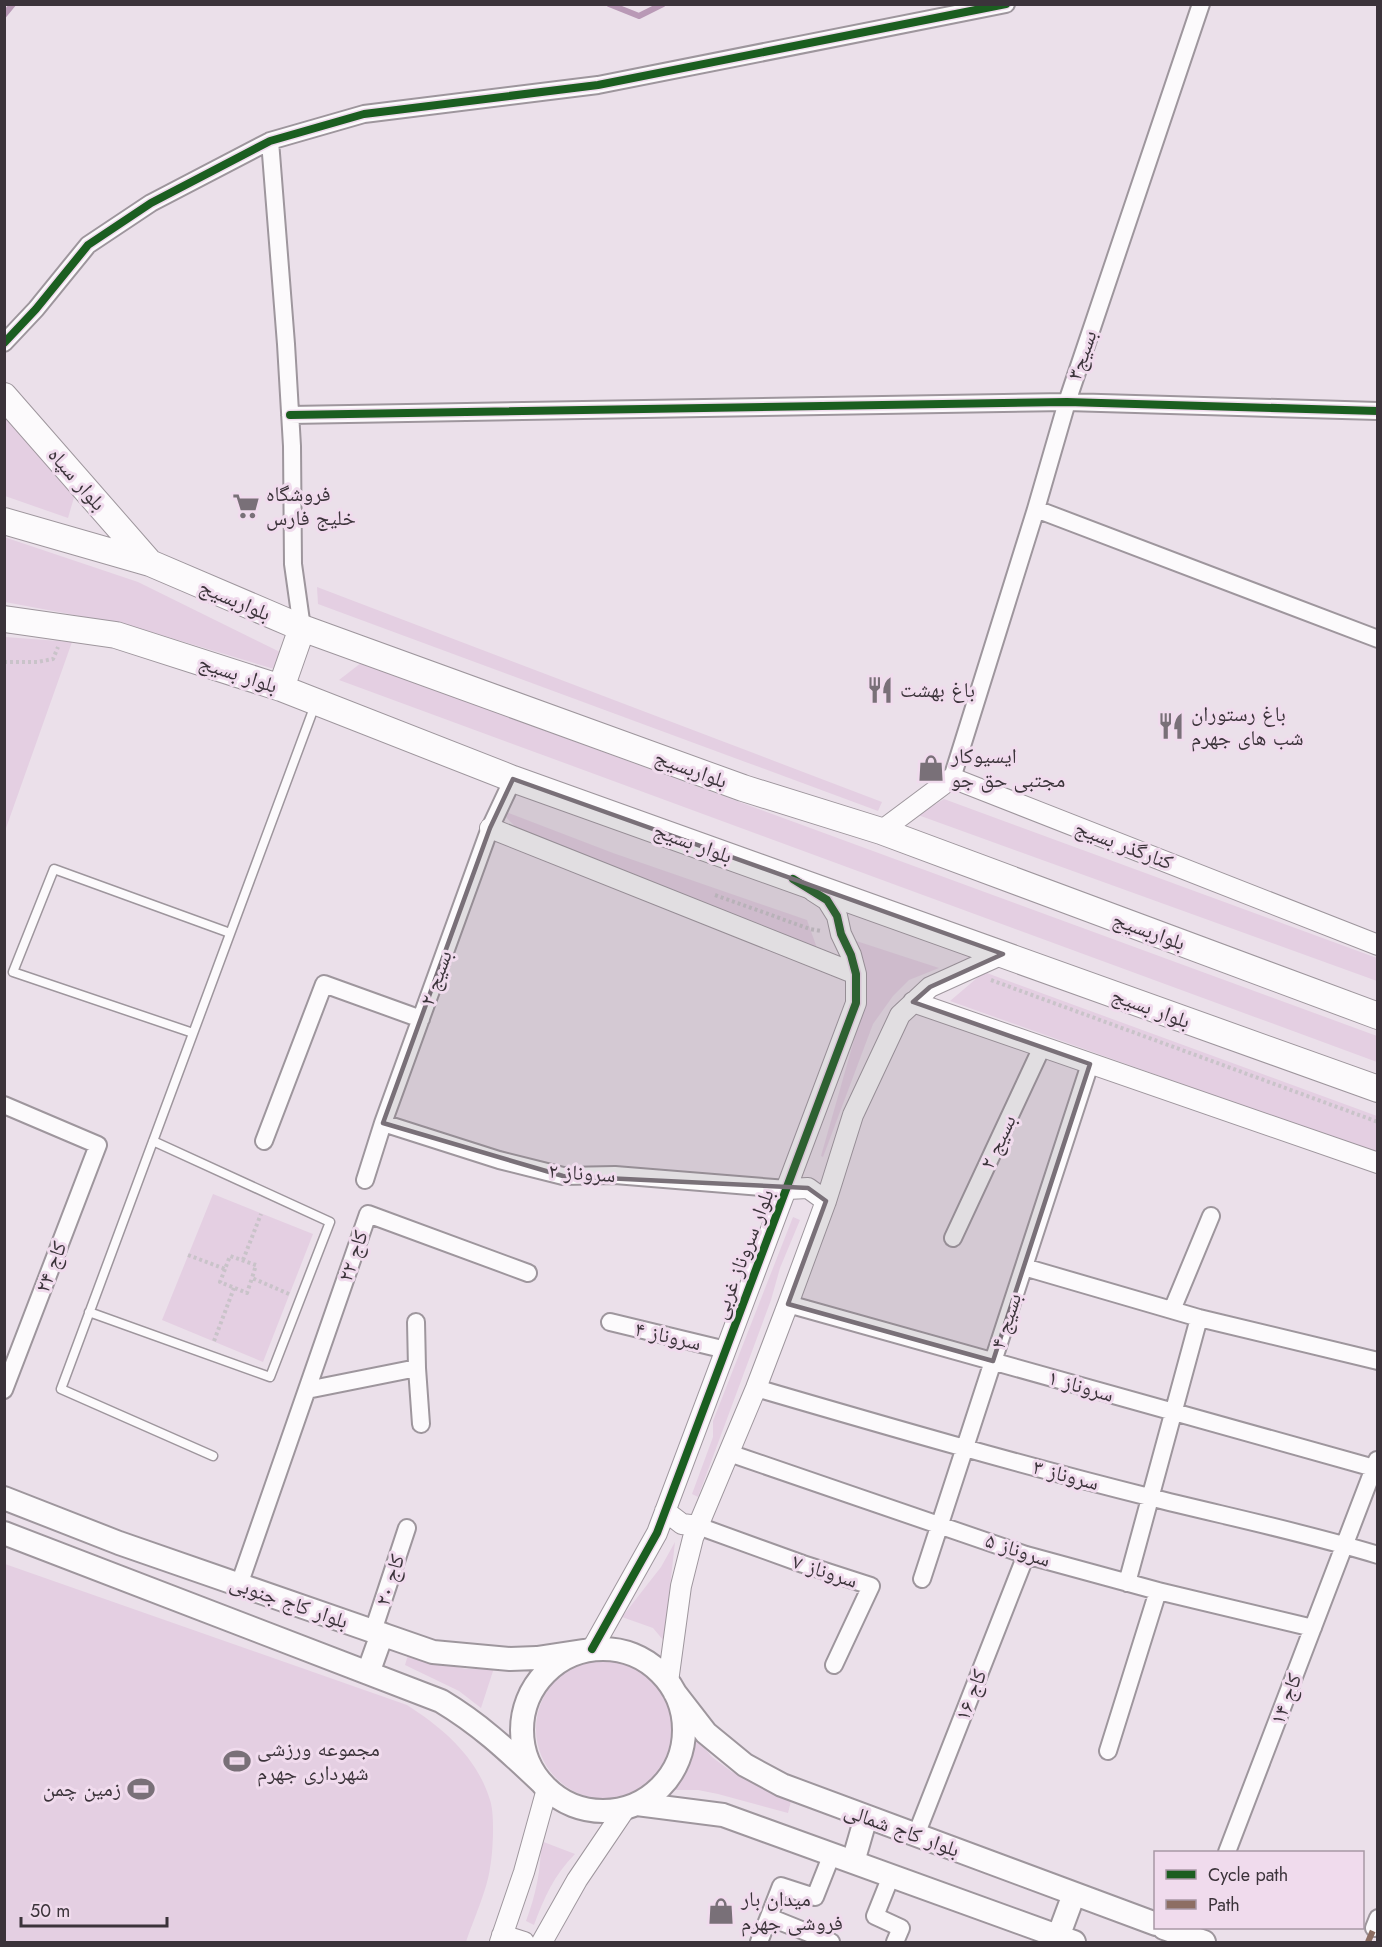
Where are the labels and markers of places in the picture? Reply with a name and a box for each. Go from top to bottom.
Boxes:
place label: فروشگاه خلیج فارس [266,479,356,533]
supermarket icon: فروشگاه خلیج فارس [231,491,261,521]
restaurant icon: باغ بهشت [865,675,895,705]
place label: باغ بهشت [900,675,975,705]
place label: باغ رستوران شب های جهرم [1191,699,1304,753]
restaurant icon: باغ رستوران شب های جهرم [1156,711,1186,741]
place label: ایسیوکار مجتبی حق جو [950,741,1065,795]
shop icon: ایسیوکار مجتبی حق جو [916,753,946,783]
place label: مجموعه ورزشی شهرداری جهرم [257,1734,380,1788]
sports icon: مجموعه ورزشی شهرداری جهرم [222,1746,252,1776]
place label: زمین چمن [43,1774,121,1804]
sports icon: زمین چمن [126,1774,156,1804]
place label: میدان بار فروشی جهرم [740,1884,843,1938]
shop icon: میدان بار فروشی جهرم [706,1896,736,1926]

